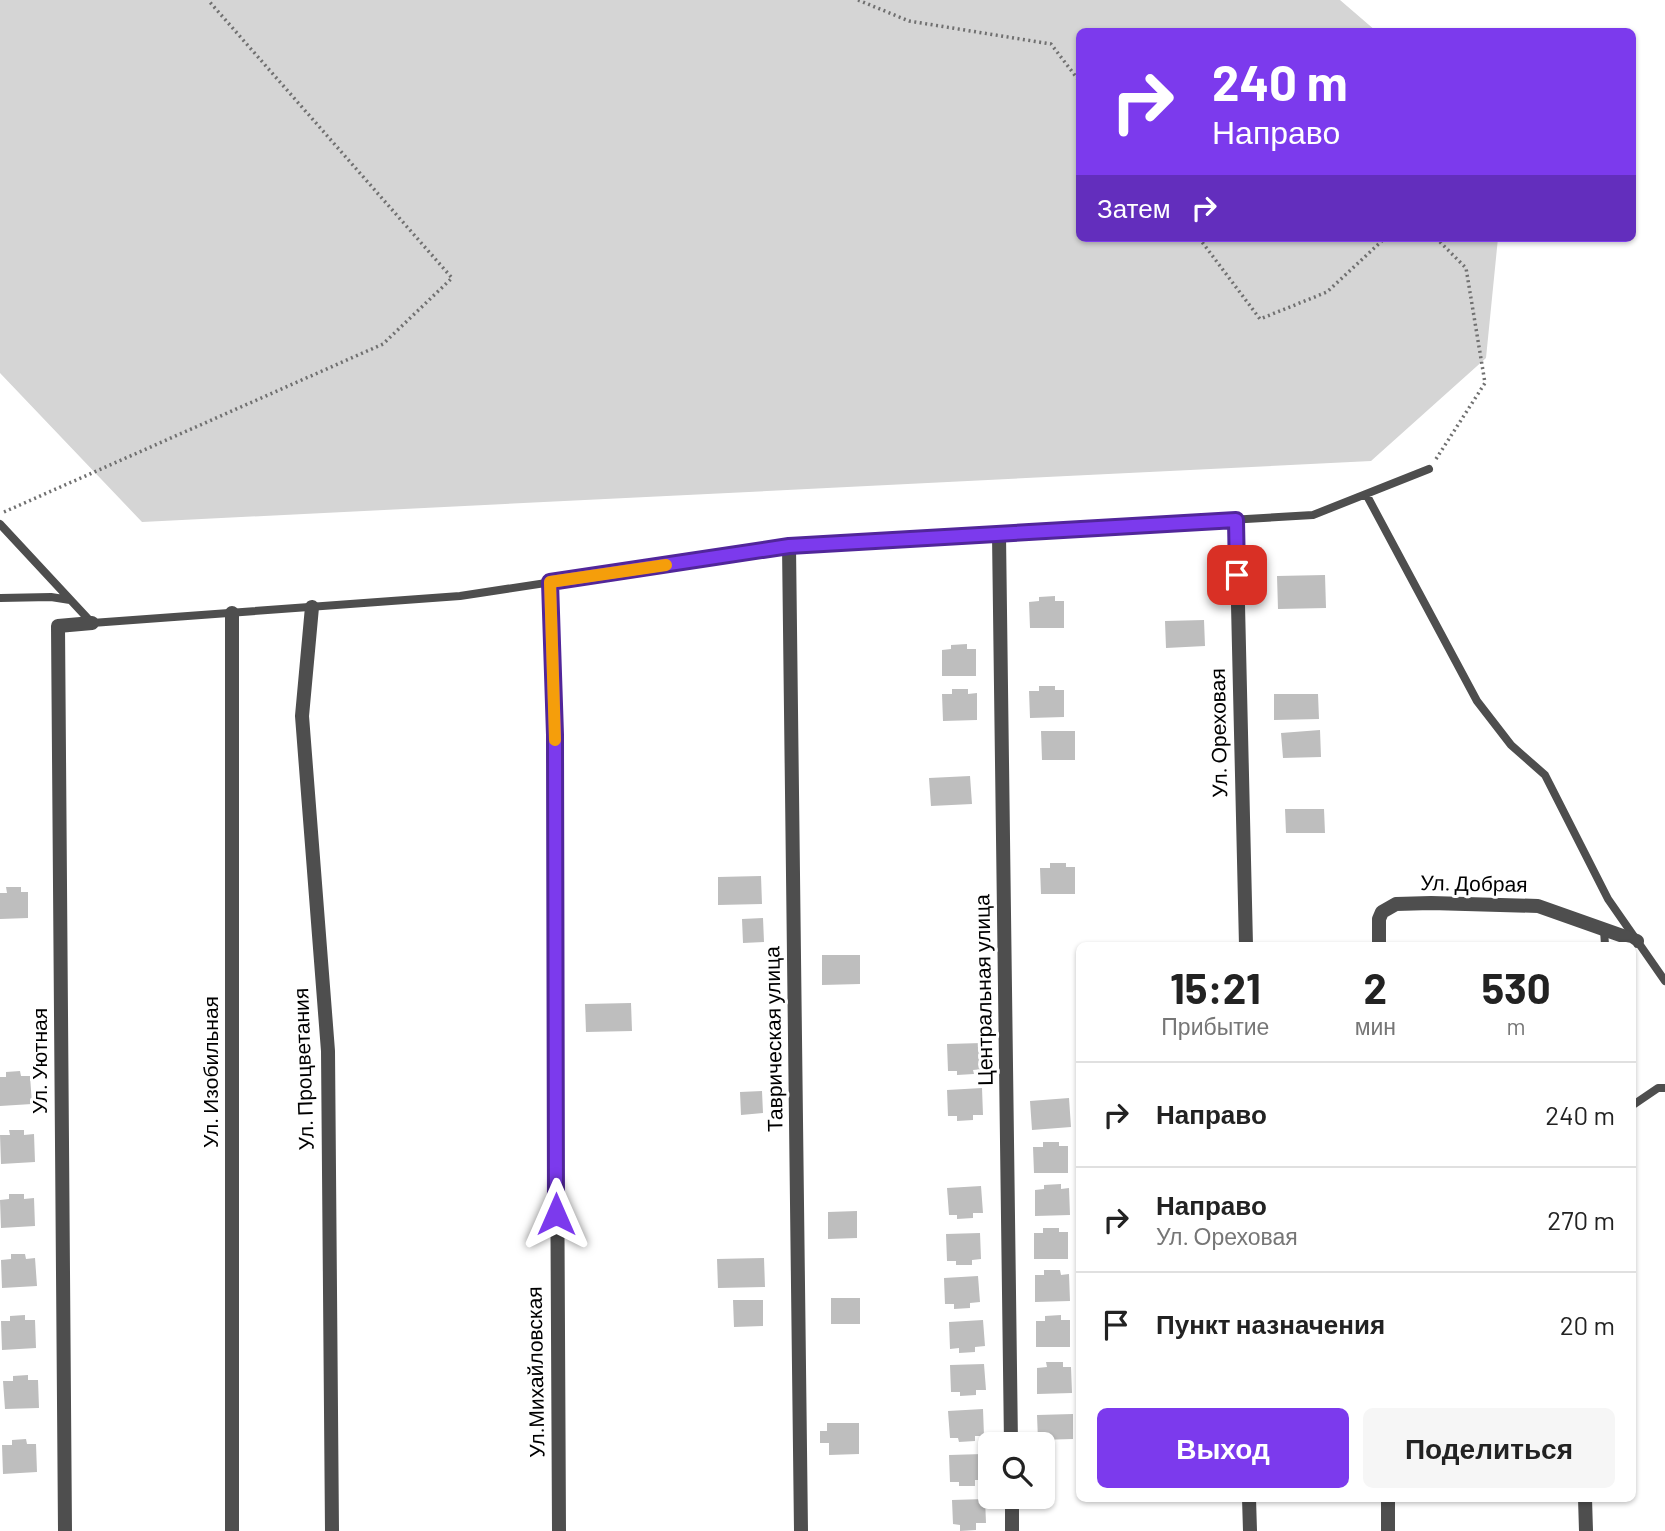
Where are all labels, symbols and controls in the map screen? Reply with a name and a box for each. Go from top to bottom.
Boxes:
text: 240 m [1212,52,1348,111]
icon: right [1097,56,1188,147]
text: Направо [1212,112,1340,150]
icon: right [1185,189,1223,227]
text: Затем [1097,192,1171,223]
pin [1207,545,1267,605]
icon: arrive [1218,556,1256,594]
street label: Ул. Ореховая [1204,668,1231,798]
street label: Ул. Добрая [1420,869,1528,896]
street label: Центральная улица [968,894,997,1086]
street label: Таврическая улица [758,946,787,1132]
text: 15:21 [1170,962,1261,1012]
text: 2 [1364,962,1387,1012]
text: 530 [1481,962,1551,1012]
street label: Ул. Процветания [287,987,318,1151]
street label: Ул. Изобильная [197,996,222,1148]
street label: Ул. Уютная [26,1008,51,1114]
text: Прибытие [1161,1012,1269,1040]
text: мин [1355,1012,1396,1040]
text: m [1506,1012,1526,1040]
icon: right [1097,1096,1135,1134]
text: Направо [1156,1098,1267,1129]
text: 240 m [1545,1099,1615,1130]
position arrow [519,1177,593,1251]
text: Направо [1156,1189,1267,1220]
icon: right [1097,1201,1135,1239]
text: 270 m [1547,1204,1615,1235]
text: Ул. Ореховая [1156,1222,1298,1250]
street label: Ул.Михайловская [521,1286,548,1458]
icon: arrive [1097,1306,1135,1344]
text: Пункт назначения [1156,1308,1385,1339]
text: 20 m [1560,1309,1615,1340]
button: Выход [1097,1408,1349,1488]
button: Поделиться [1363,1408,1615,1488]
map controls [978,1432,1055,1509]
button: search [978,1432,1055,1509]

